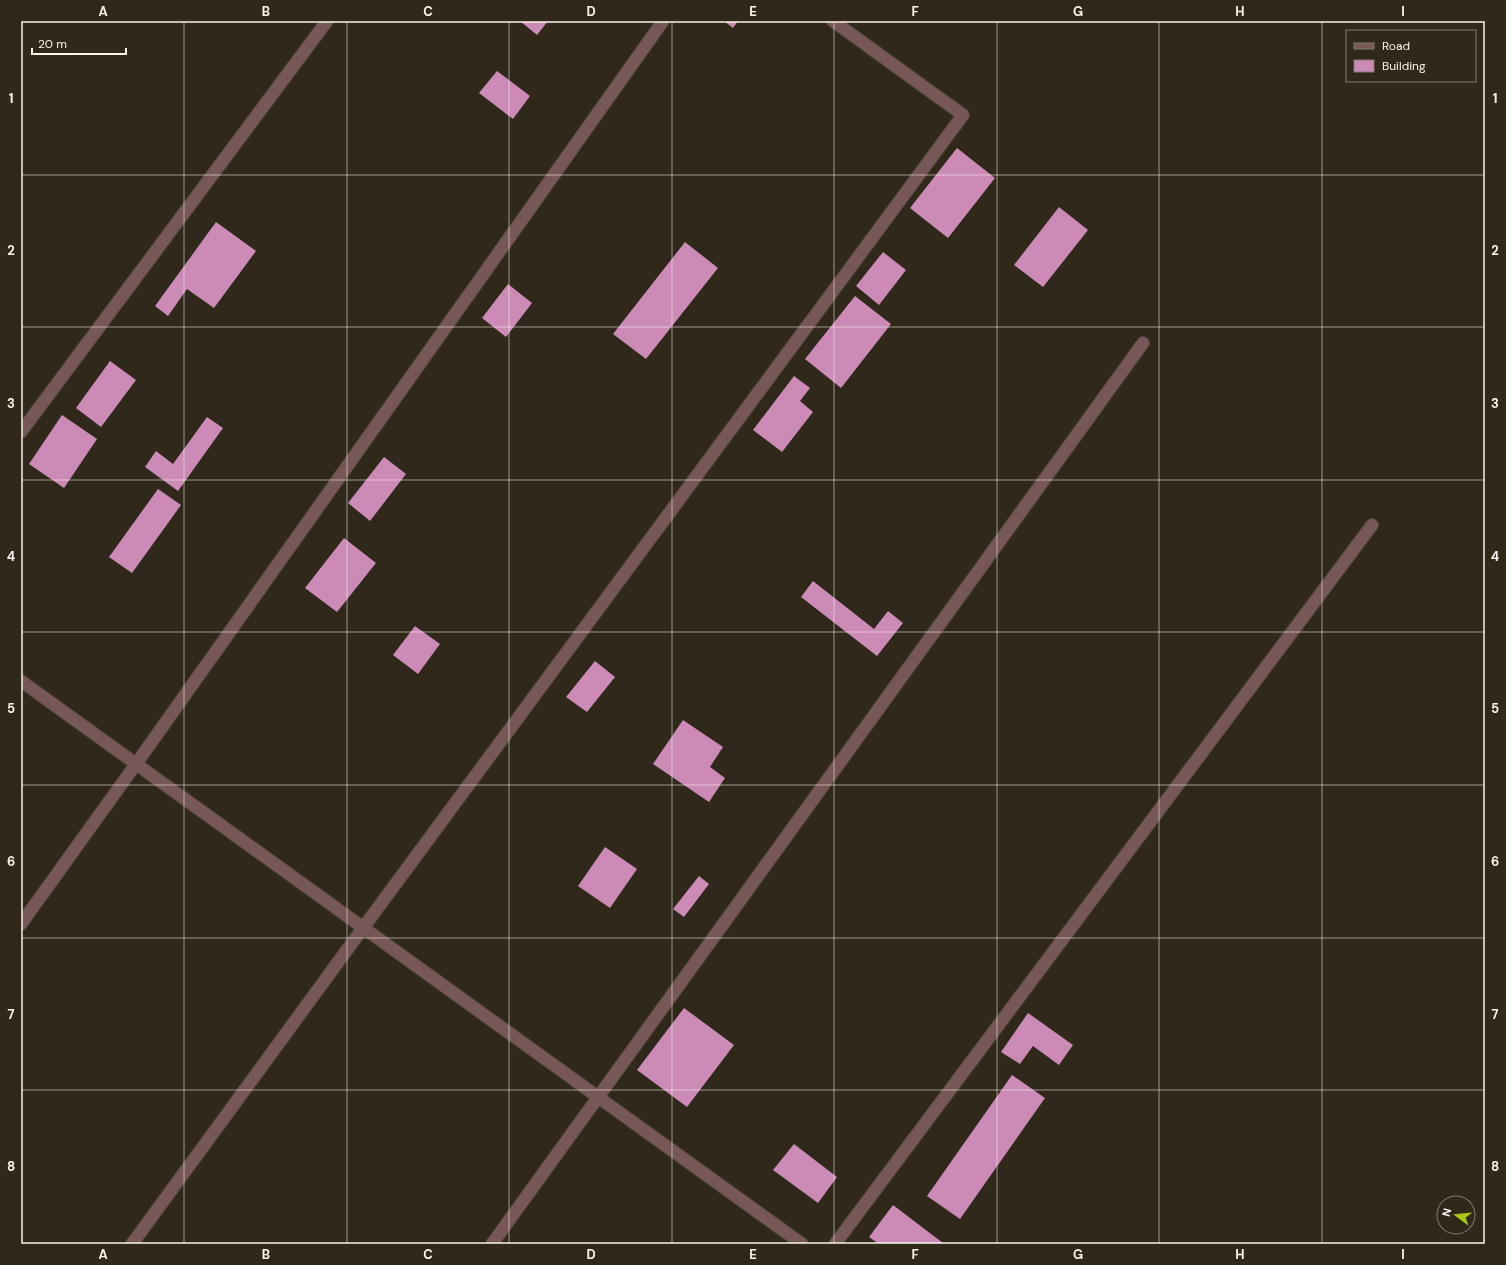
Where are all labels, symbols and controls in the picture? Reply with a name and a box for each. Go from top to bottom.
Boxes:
text: A [98,3,108,20]
text: B [262,3,270,20]
text: C [423,3,433,20]
text: D [586,3,596,20]
text: E [749,3,757,20]
text: F [911,3,919,20]
text: G [1073,3,1083,20]
text: H [1235,3,1245,20]
text: I [1401,3,1405,20]
scale bar [32,30,126,56]
legend [1346,30,1476,82]
text: 20 m [38,36,67,52]
text: Road [1382,38,1410,54]
text: Building [1382,58,1426,74]
text: 1 [9,90,13,107]
text: 1 [1493,90,1497,107]
text: 2 [7,242,15,259]
text: 2 [1491,242,1499,259]
text: 3 [7,395,15,412]
text: 3 [1491,395,1499,412]
text: 4 [7,548,15,565]
text: 4 [1491,548,1499,565]
text: 5 [7,700,15,717]
text: 5 [1491,700,1499,717]
text: 6 [7,853,15,870]
text: 6 [1491,853,1499,870]
text: 7 [8,1006,15,1023]
text: 7 [1492,1006,1499,1023]
text: 8 [7,1158,15,1175]
text: 8 [1491,1158,1499,1175]
north arrow [1436,1195,1476,1235]
text: N [1439,1206,1454,1218]
text: A [98,1246,108,1263]
text: B [262,1246,270,1263]
text: C [423,1246,433,1263]
text: D [586,1246,596,1263]
text: E [749,1246,757,1263]
text: F [911,1246,919,1263]
text: G [1073,1246,1083,1263]
text: H [1235,1246,1245,1263]
text: I [1401,1246,1405,1263]

